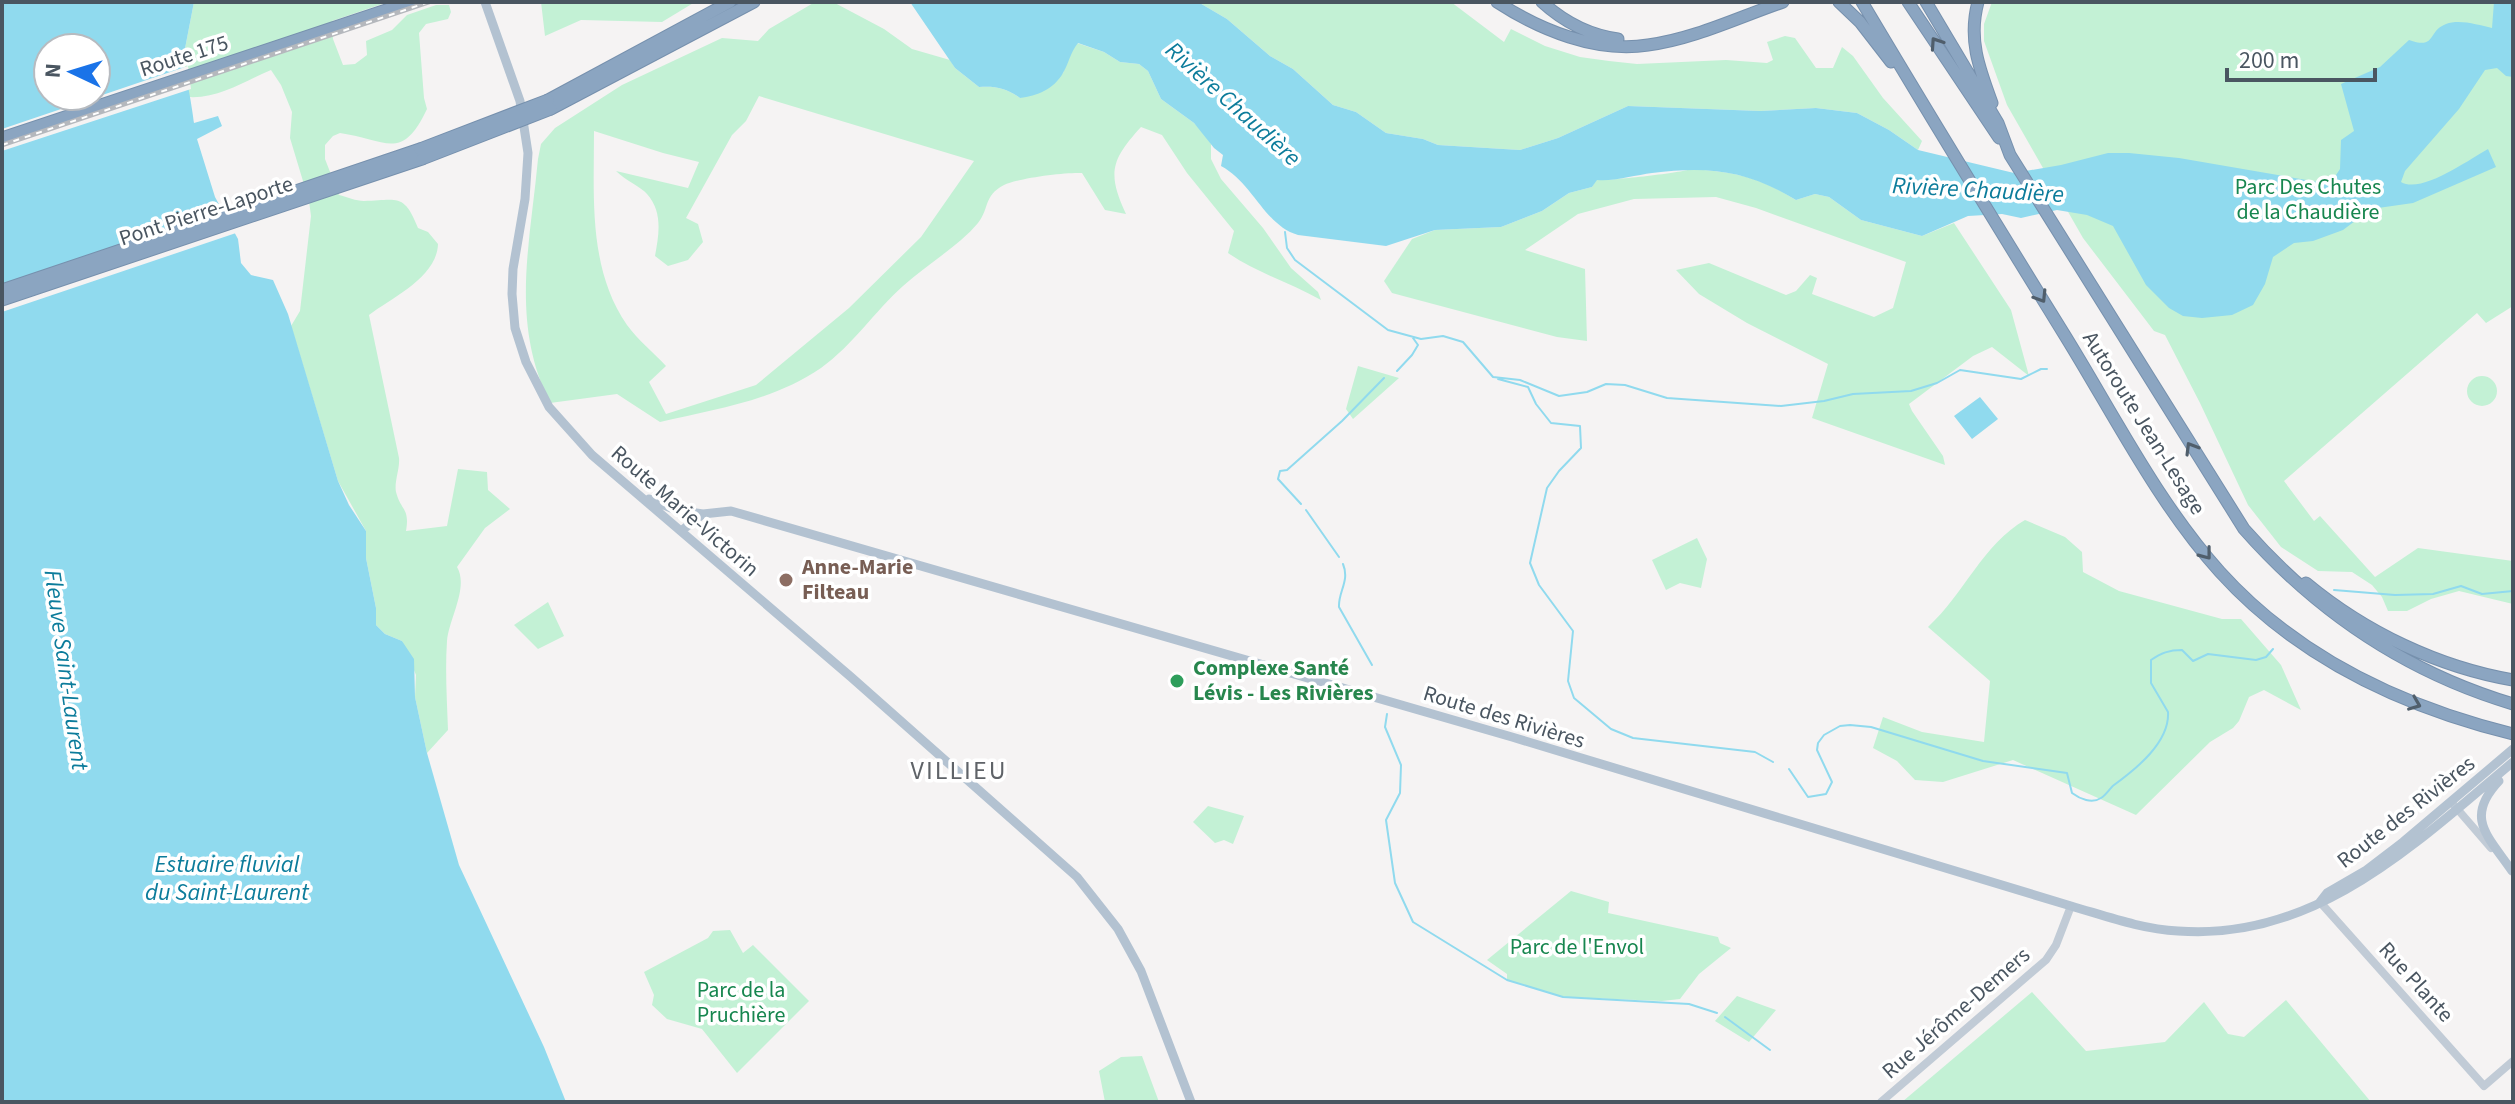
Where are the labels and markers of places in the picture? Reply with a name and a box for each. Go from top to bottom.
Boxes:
place label: Anne-Marie Filteau [801,551,913,608]
marker: Anne-Marie Filteau [777,571,795,589]
place label: Complexe Santé Lévis - Les Rivières [1193,652,1374,709]
marker: Complexe Santé Lévis - Les Rivières [1168,672,1186,690]

